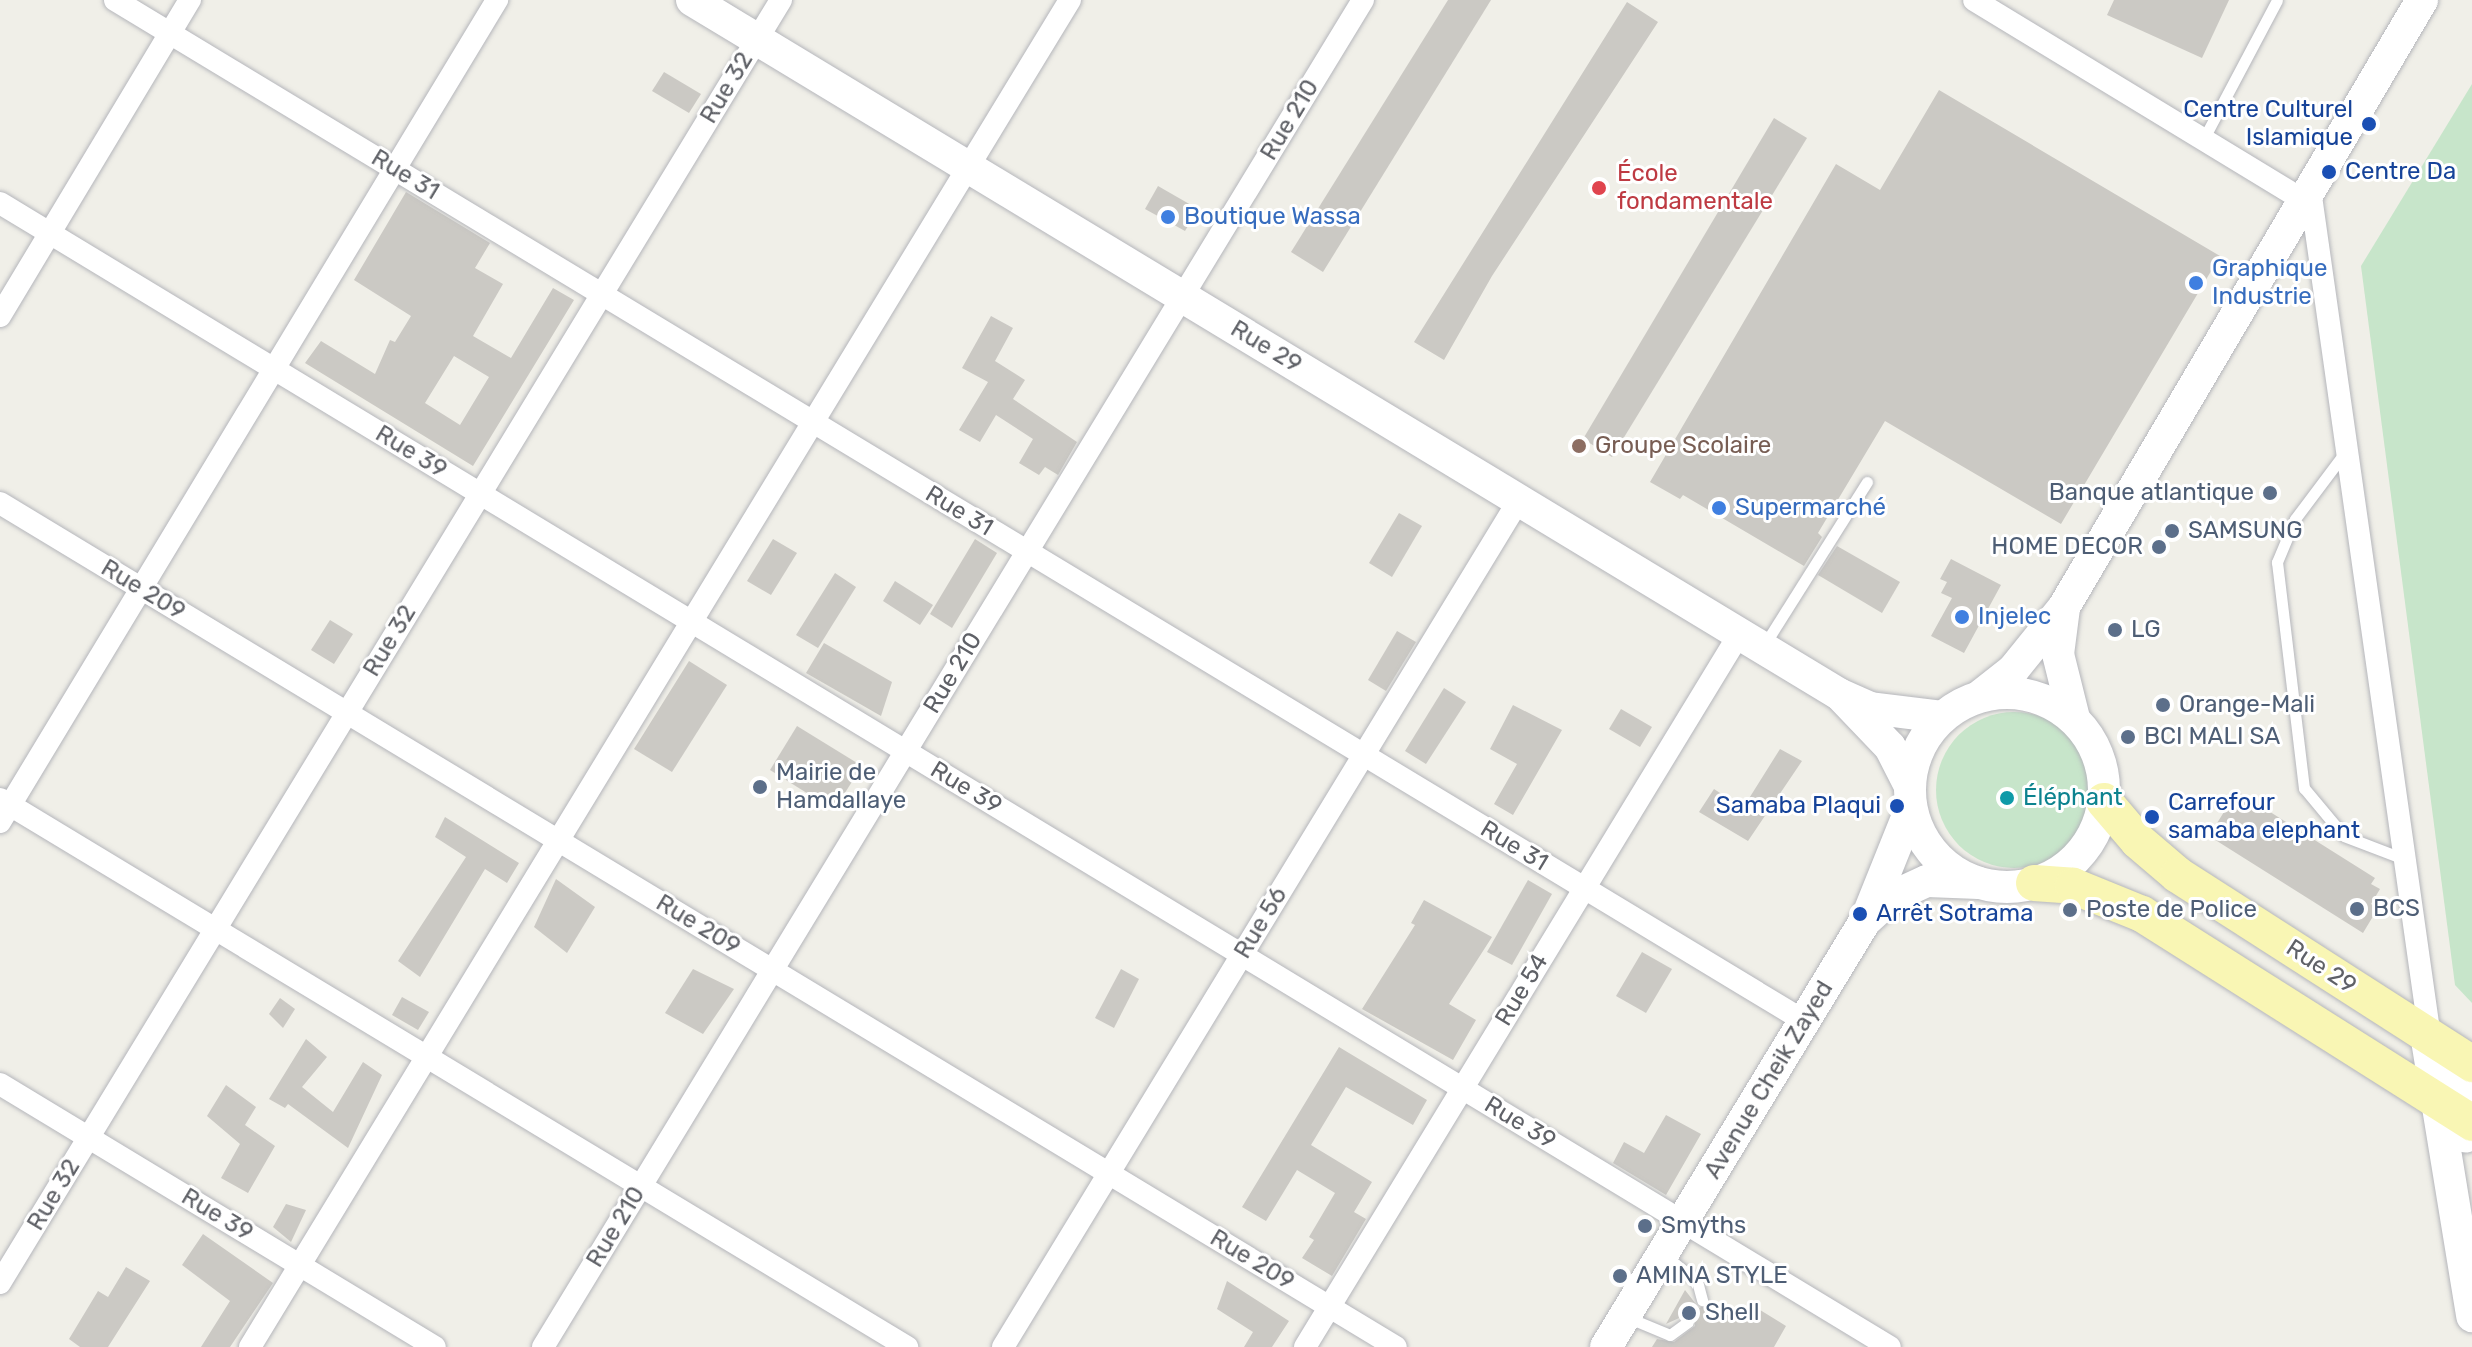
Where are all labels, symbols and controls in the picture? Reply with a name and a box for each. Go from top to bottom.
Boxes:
street label: Rue 32 [695,47,759,129]
street label: Rue 210 [1255,74,1325,166]
place label: Centre Culturel Islamique [2183,96,2353,152]
marker: Centre Culturel Islamique [2360,115,2378,133]
street label: Rue 31 [366,144,444,206]
place label: Centre Da [2345,158,2456,186]
place label: École fondamentale [1617,160,1773,216]
marker: Centre Da [2320,163,2338,181]
marker: École fondamentale [1588,177,1610,199]
place label: Boutique Wassa [1184,203,1361,231]
marker: Boutique Wassa [1159,208,1177,226]
place label: Graphique Industrie [2212,255,2327,311]
marker: Graphique Industrie [2187,274,2205,292]
street label: Rue 29 [1225,315,1307,379]
street label: Rue 39 [370,420,452,484]
place label: Groupe Scolaire [1595,432,1771,460]
marker: Groupe Scolaire [1570,437,1588,455]
place label: Banque atlantique [2049,479,2254,507]
street label: Rue 31 [920,480,998,542]
marker: Banque atlantique [2261,484,2279,502]
place label: Supermarché [1735,494,1886,522]
marker: Supermarché [1710,499,1728,517]
place label: SAMSUNG [2188,517,2303,545]
marker: SAMSUNG [2163,522,2181,540]
place label: HOME DECOR [1991,533,2143,561]
marker: HOME DECOR [2150,538,2168,556]
street label: Rue 209 [96,554,190,626]
street label: Rue 32 [358,600,422,682]
place label: Injelec [1978,603,2051,631]
marker: Injelec [1953,608,1971,626]
place label: LG [2131,616,2161,644]
marker: LG [2106,621,2124,639]
street label: Rue 210 [918,627,988,719]
place label: Orange-Mali [2179,691,2315,719]
marker: Orange-Mali [2154,696,2172,714]
place label: BCI MALI SA [2144,723,2280,751]
marker: BCI MALI SA [2119,728,2137,746]
street label: Rue 39 [925,756,1007,820]
place label: Mairie de Hamdallaye [776,759,906,815]
marker: Mairie de Hamdallaye [751,778,769,796]
place label: Éléphant [2023,784,2123,812]
marker: Éléphant [1998,789,2016,807]
place label: Carrefour samaba elephant [2168,789,2360,845]
place label: Samaba Plaqui [1716,792,1881,820]
marker: Samaba Plaqui [1888,797,1906,815]
marker: Carrefour samaba elephant [2143,808,2161,826]
street label: Rue 31 [1475,815,1553,877]
street label: Rue 56 [1229,882,1293,964]
street label: Rue 209 [651,889,745,961]
place label: BCS [2373,895,2420,923]
place label: Poste de Police [2086,896,2257,924]
place label: Arrêt Sotrama [1876,900,2033,928]
marker: BCS [2348,900,2366,918]
marker: Poste de Police [2061,901,2079,919]
marker: Arrêt Sotrama [1851,905,1869,923]
street label: Rue 29 [2281,934,2361,1000]
street label: Rue 54 [1489,949,1555,1031]
street label: Avenue Cheik Zayed [1698,976,1840,1184]
street label: Rue 39 [1479,1091,1561,1155]
street label: Rue 32 [22,1154,86,1236]
street label: Rue 210 [581,1181,651,1273]
street label: Rue 39 [176,1183,258,1247]
place label: Smyths [1661,1212,1746,1240]
marker: Smyths [1636,1217,1654,1235]
street label: Rue 209 [1205,1224,1299,1296]
place label: AMINA STYLE [1636,1262,1789,1290]
marker: AMINA STYLE [1611,1267,1629,1285]
place label: Shell [1705,1299,1760,1327]
marker: Shell [1680,1304,1698,1322]

